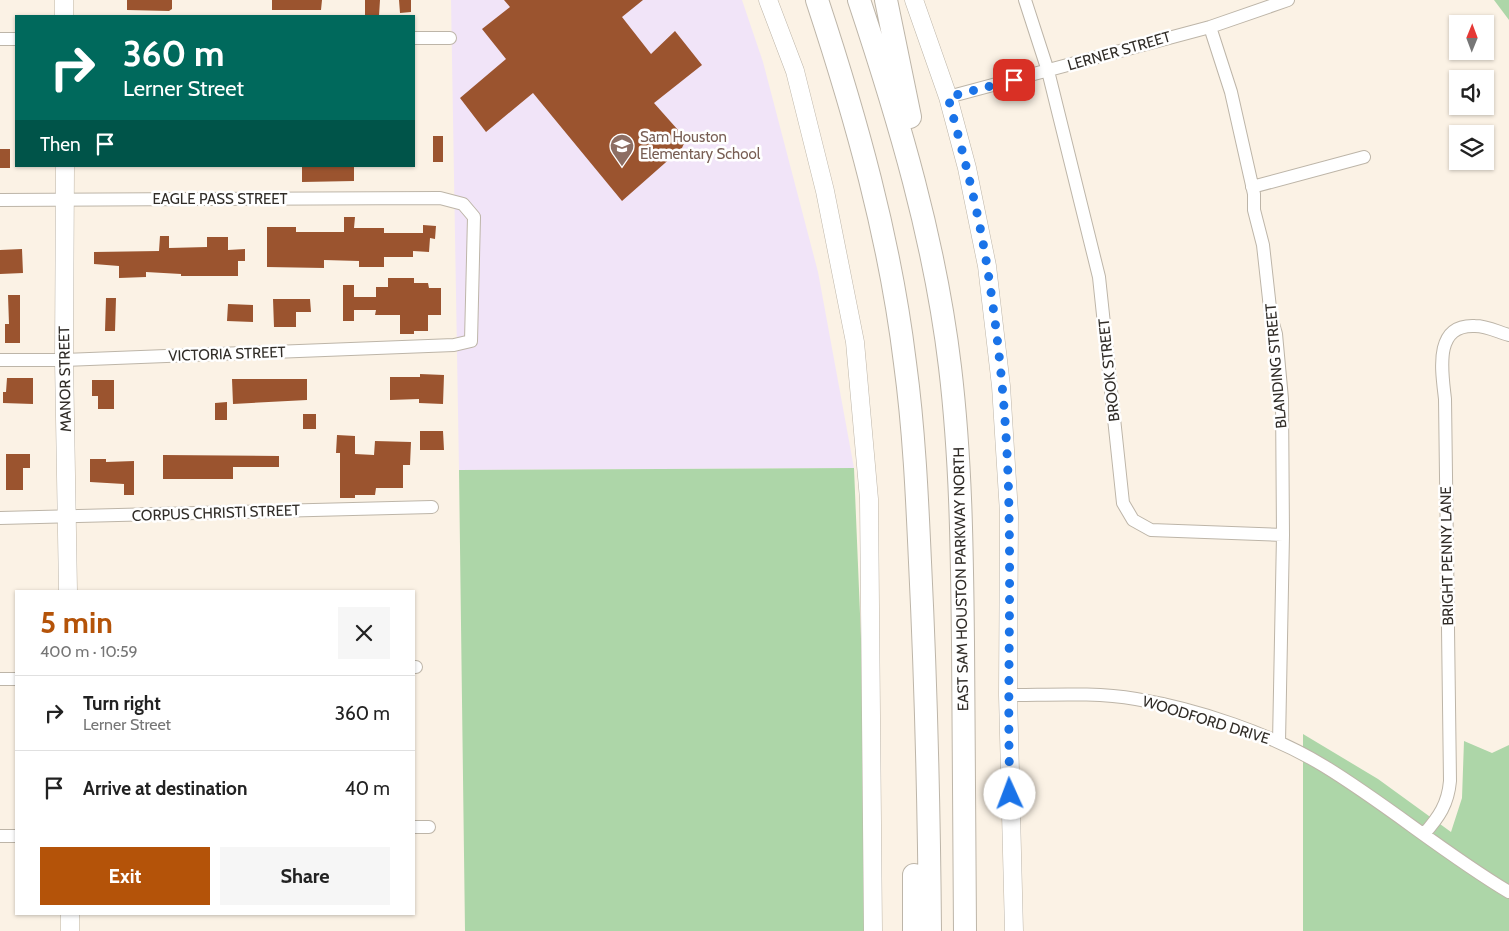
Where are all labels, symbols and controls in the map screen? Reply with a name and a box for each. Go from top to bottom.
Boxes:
north arrow [1449,15,1494,60]
map controls [1449,15,1494,170]
street label: LERNER STREET [1065,28,1173,74]
text: 360 m [123,32,225,75]
icon: right [40,35,105,100]
pin [993,59,1035,101]
icon: arrive [1000,66,1028,94]
button: sound [1449,70,1494,115]
text: Lerner Street [123,75,244,102]
button: layers [1449,125,1494,170]
place label: Sam Houston Elementary School [640,128,761,163]
icon: arrive [91,130,119,158]
text: Then [40,133,81,156]
school or university icon: Sam Houston Elementary School [609,133,635,167]
street label: EAGLE PASS STREET [152,190,288,208]
street label: BLANDING STREET [1262,303,1290,429]
street label: BROOK STREET [1095,318,1123,422]
street label: MANOR STREET [55,326,75,432]
street label: VICTORIA STREET [168,343,286,365]
street label: EAST SAM HOUSTON PARKWAY NORTH [950,447,972,711]
street label: BRIGHT PENNY LANE [1437,486,1457,626]
street label: CORPUS CHRISTI STREET [132,501,300,525]
text: 5 min [40,604,113,641]
button: close [338,607,390,659]
text: 400 m · 10:59 [40,642,138,661]
text: Turn right [83,692,161,715]
street label: WOODFORD DRIVE [1140,692,1272,748]
icon: right [40,699,68,727]
text: 360 m [335,702,390,725]
text: Lerner Street [83,715,171,734]
position arrow [983,767,1035,819]
icon: arrive [40,774,68,802]
text: Arrive at destination [83,777,247,800]
text: 40 m [345,777,390,800]
button: Exit [40,847,210,905]
button: Share [220,847,390,905]

